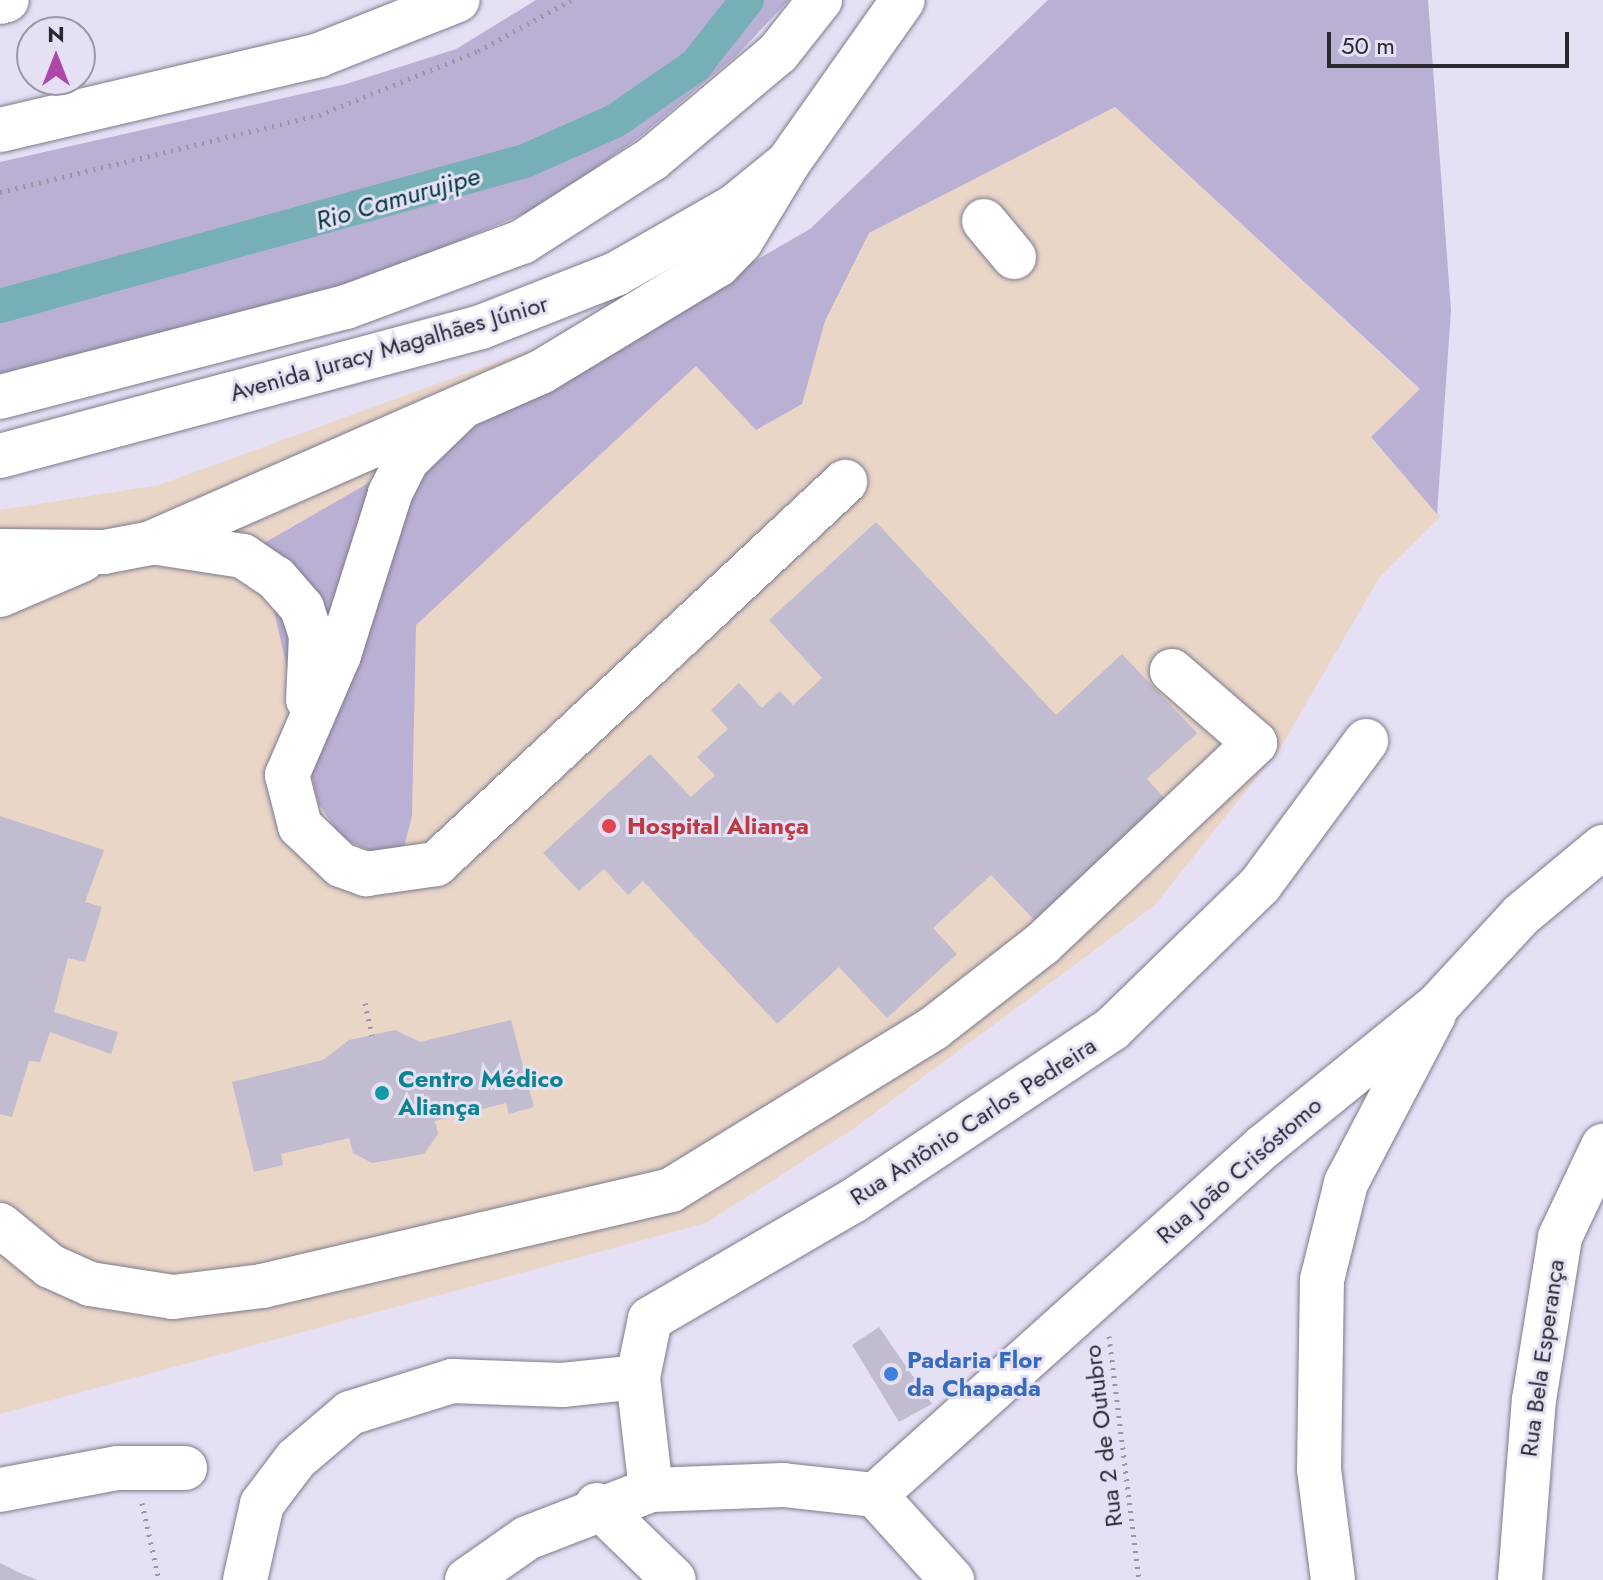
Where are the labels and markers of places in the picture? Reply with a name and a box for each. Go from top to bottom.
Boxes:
place label: Hospital Aliança [627,812,809,840]
marker: Hospital Aliança [598,815,620,837]
place label: Centro Médico Aliança [398,1065,563,1121]
marker: Centro Médico Aliança [373,1084,391,1102]
place label: Padaria Flor da Chapada [907,1346,1042,1402]
marker: Padaria Flor da Chapada [882,1365,900,1383]

